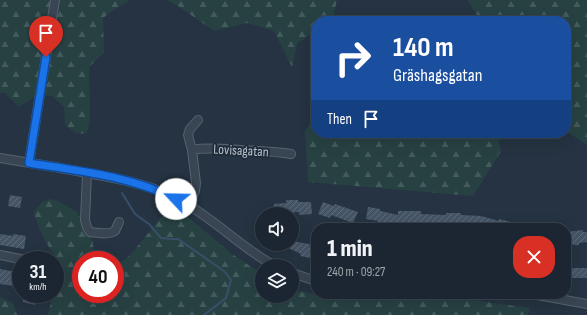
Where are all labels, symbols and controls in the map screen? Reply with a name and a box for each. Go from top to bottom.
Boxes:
pin [29,16,63,57]
icon: arrive [35,22,57,44]
text: 140 m [393,31,454,64]
icon: right [327,32,379,84]
text: Gräshagsgatan [393,65,482,86]
icon: arrive [360,108,382,130]
text: Then [327,110,352,129]
street label: Lovisagatan [213,141,269,160]
position arrow [155,178,197,220]
map controls [255,207,299,303]
button: sound [255,207,299,251]
text: 1 min [327,234,373,263]
button: close [513,236,555,278]
speed limit sign: 40 [72,251,124,303]
button: layers [255,259,299,303]
text: 31 [30,260,46,284]
text: 240 m · 09:27 [327,264,385,280]
text: km/h [29,281,47,293]

